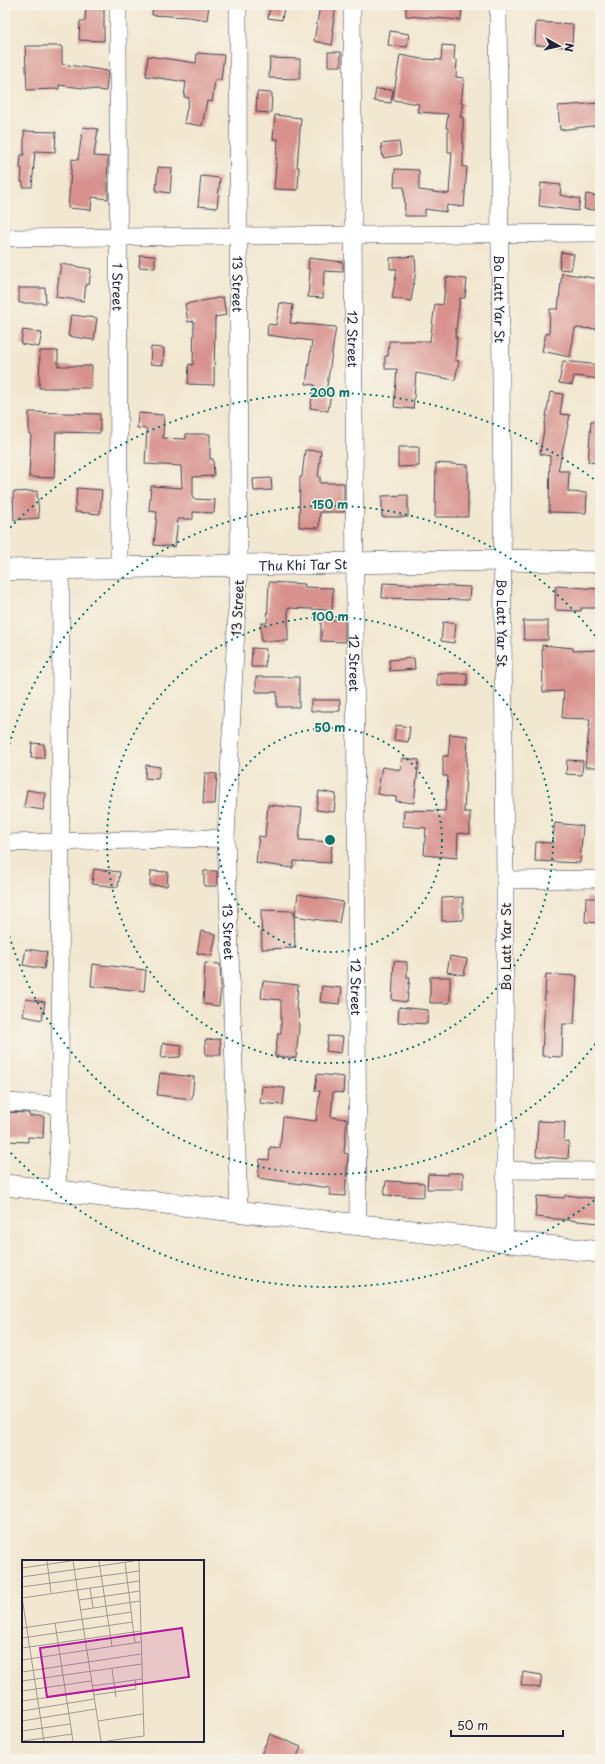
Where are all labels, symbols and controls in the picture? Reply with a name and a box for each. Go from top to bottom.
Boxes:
north arrow [539,26,579,66]
text: N [560,42,578,53]
street label: Bo Latt Yar St [490,255,510,343]
street label: 13 Street [229,256,248,312]
street label: 1 Street [109,263,128,311]
street label: 12 Street [344,310,363,368]
text: 200 m [310,383,350,401]
text: 150 m [312,495,348,513]
street label: Thu Khi Tar St [258,554,347,574]
street label: 13 Street [226,579,248,637]
street label: Bo Latt Yar St [493,579,513,667]
text: 100 m [311,607,349,625]
street label: 12 Street [346,634,365,692]
text: 50 m [314,718,346,736]
centre of rings [323,833,337,847]
street label: 13 Street [219,903,240,960]
street label: Bo Latt Yar St [496,903,515,991]
street label: 12 Street [347,958,366,1016]
inset map [22,1560,204,1742]
scale bar [451,1712,563,1738]
text: 50 m [457,1716,488,1734]

